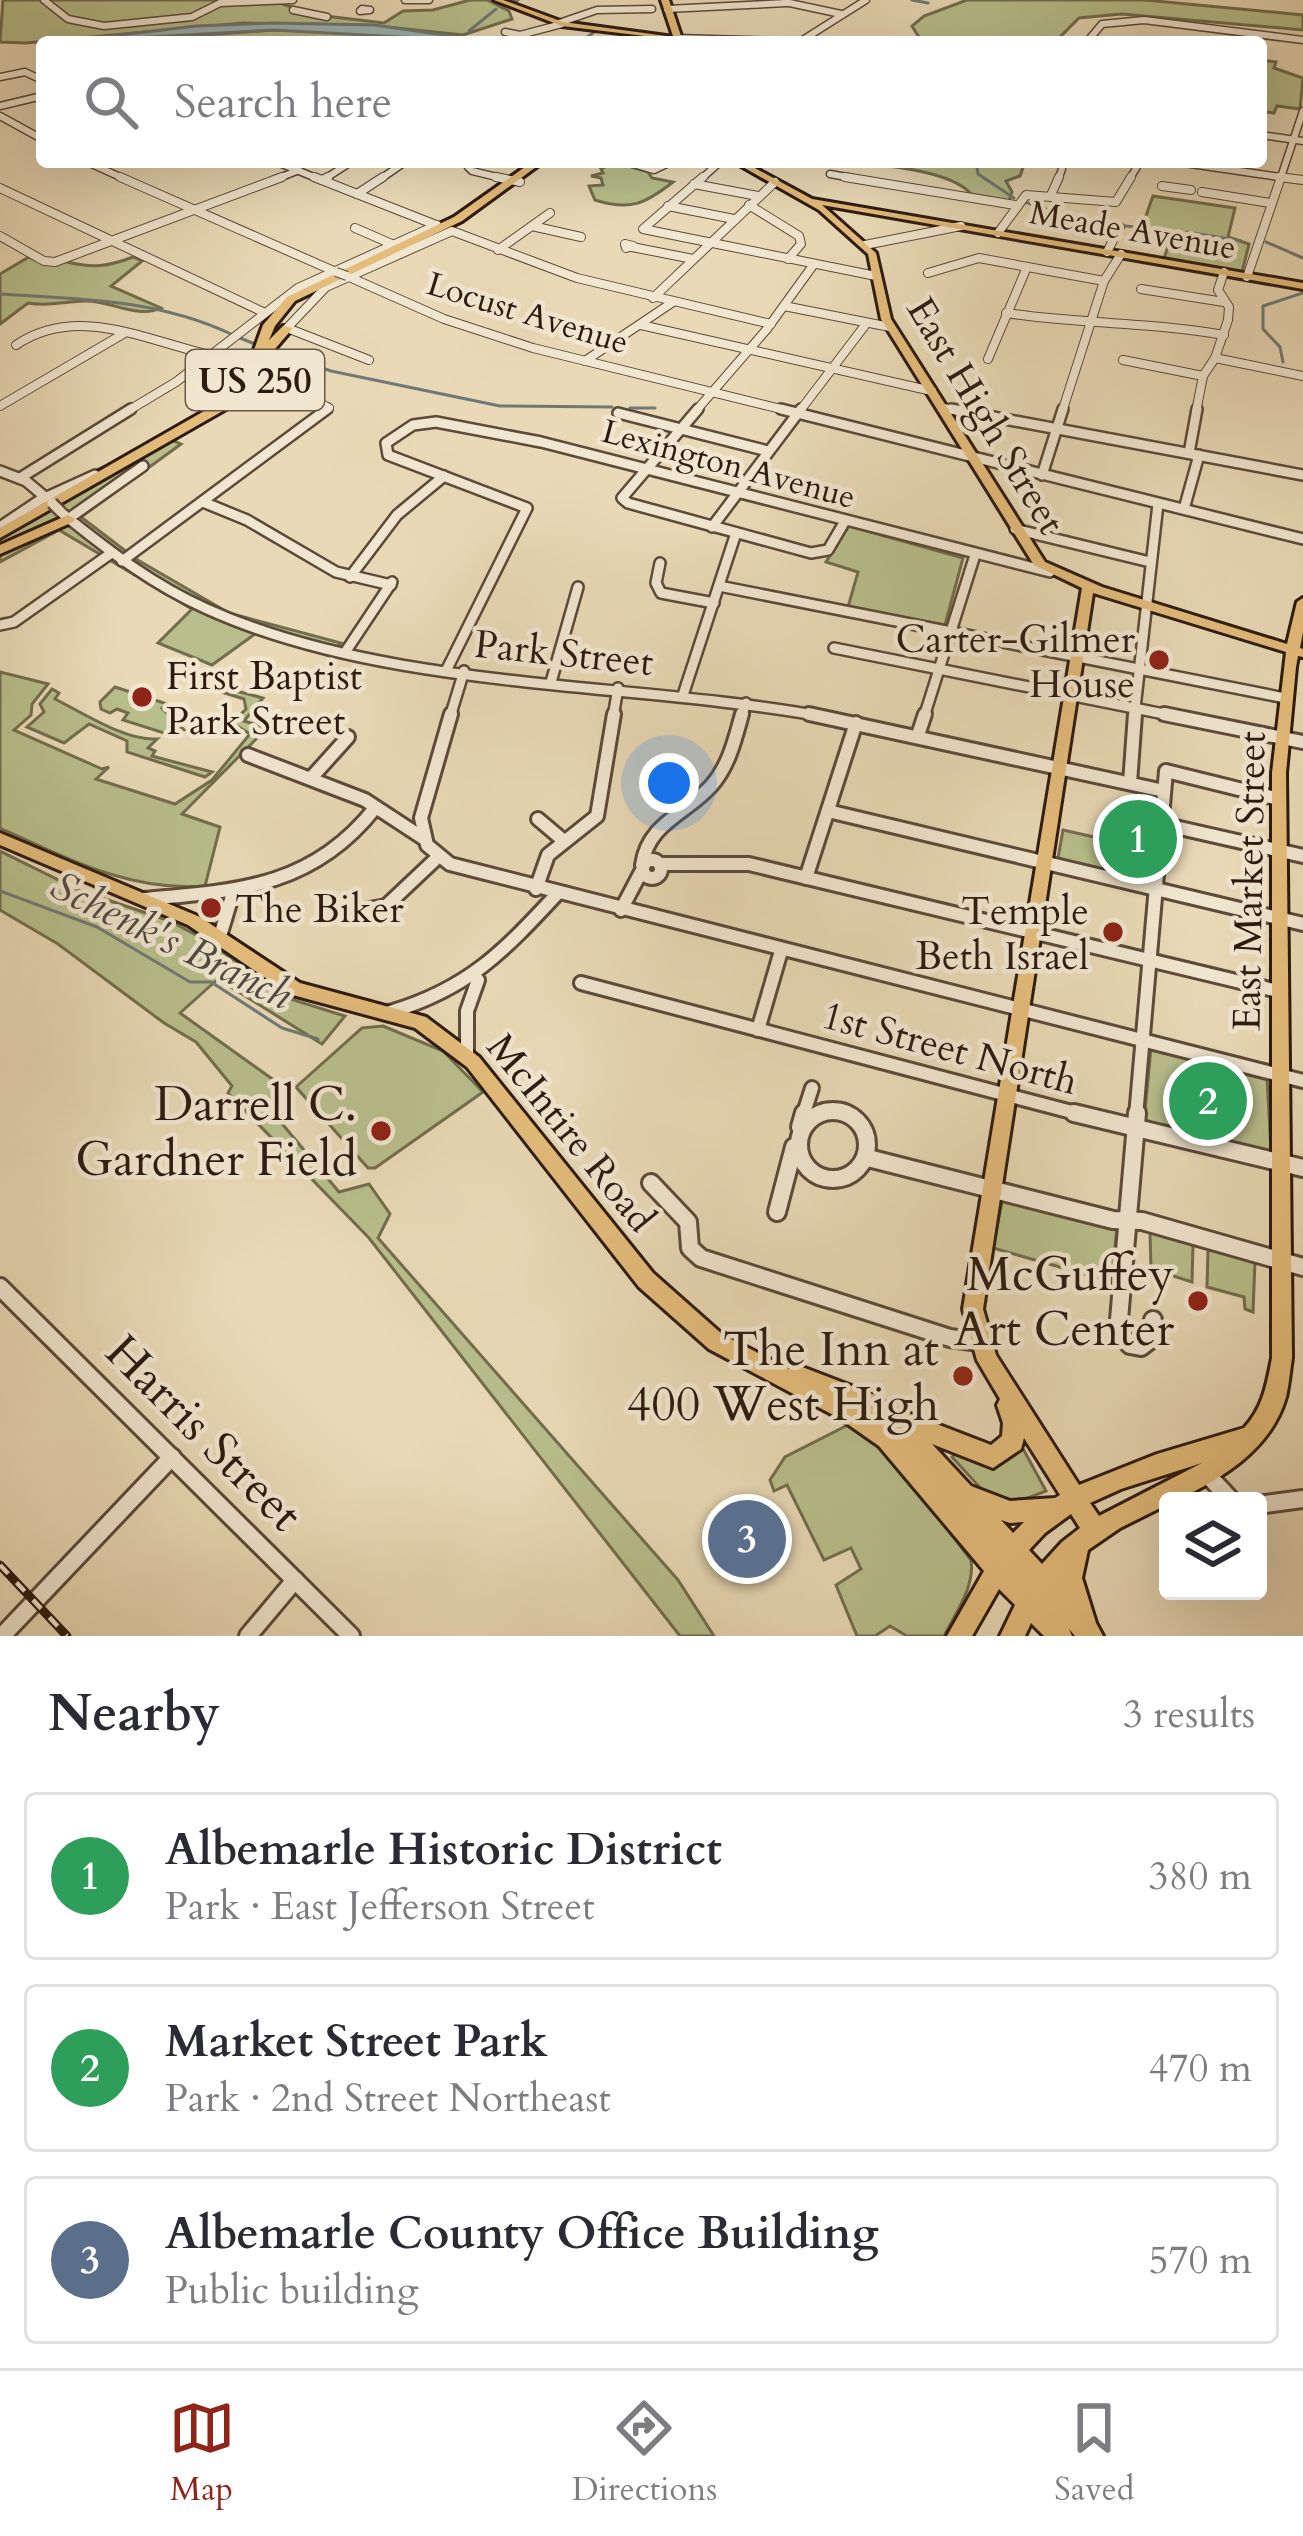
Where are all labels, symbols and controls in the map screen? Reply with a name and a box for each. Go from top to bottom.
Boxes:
search box [36,36,1267,168]
icon: search [78,69,144,135]
text: Search here [174,72,392,133]
street label: Meade Avenue [1026,190,1239,271]
street label: Locust Avenue [421,261,634,365]
street label: East High Street [894,287,1077,544]
road number: US 250 [186,350,324,410]
street label: Lexington Avenue [597,409,860,520]
place label: Carter-Gilmer House [896,613,1136,711]
street label: Park Street [472,618,656,689]
marker: Carter-Gilmer House [1146,647,1172,673]
place label: First Baptist Park Street [166,650,362,748]
marker: First Baptist Park Street [129,684,155,710]
street label: East Market Street [1220,731,1279,1031]
your location [639,753,699,813]
pin: 1 [1099,794,1177,884]
water label: Schenk's Branch [41,857,302,1023]
place label: The Biker [235,883,404,936]
place label: Temple Beth Israel [916,885,1089,983]
marker: The Biker [198,895,224,921]
marker: Temple Beth Israel [1100,919,1126,945]
street label: 1st Street North [816,989,1083,1108]
street label: McIntire Road [474,1022,668,1244]
pin: 2 [1169,1056,1247,1146]
place label: Darrell C. Gardner Field [75,1072,357,1192]
marker: Darrell C. Gardner Field [368,1118,394,1144]
place label: McGuffey Art Center [954,1242,1174,1362]
marker: McGuffey Art Center [1185,1288,1211,1314]
place label: The Inn at 400 West High [627,1317,939,1437]
street label: Harris Street [91,1320,317,1546]
marker: The Inn at 400 West High [950,1363,976,1389]
map controls [1159,1492,1267,1600]
button: layers [1159,1492,1267,1600]
pin: 3 [708,1494,786,1584]
text: Nearby [48,1679,220,1749]
text: 3 results [1123,1688,1255,1741]
text: Albemarle Historic District [165,1819,722,1880]
text: 1 [80,1850,100,1903]
text: 380 m [1149,1850,1252,1903]
text: Park · East Jefferson Street [165,1880,594,1933]
text: Market Street Park [165,2011,548,2072]
text: 2 [80,2042,100,2095]
text: 470 m [1149,2042,1252,2095]
text: Park · 2nd Street Northeast [165,2072,611,2125]
text: Albemarle County Office Building [165,2203,879,2264]
text: 3 [80,2234,100,2287]
text: 570 m [1149,2234,1252,2287]
text: Public building [165,2264,419,2317]
tab: Map [169,2395,235,2512]
tab: Directions [572,2395,717,2512]
tab: Saved [1054,2395,1134,2512]

